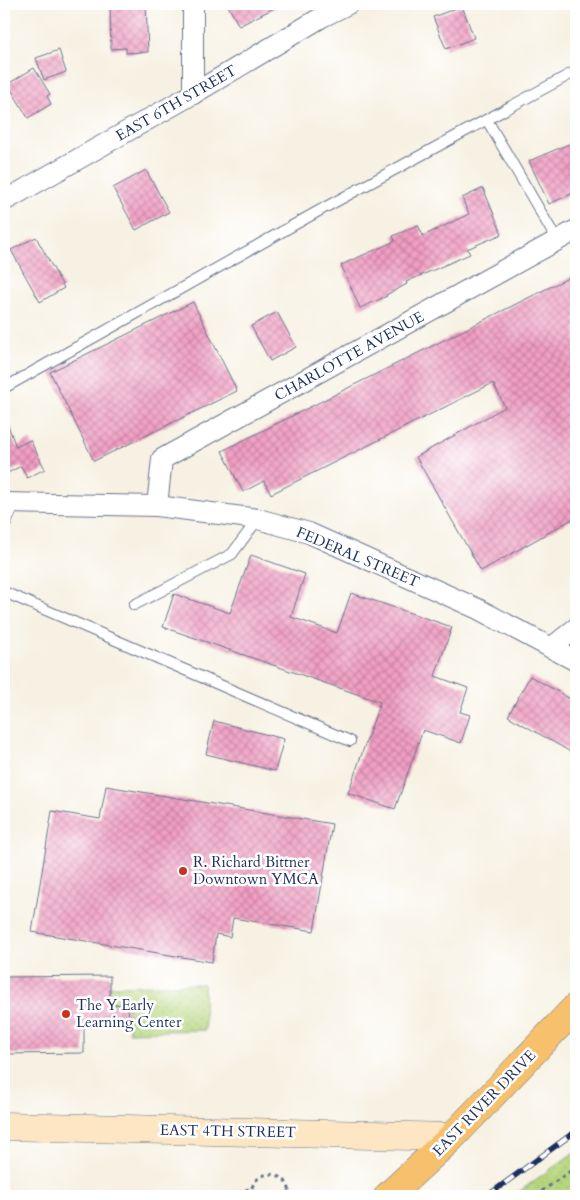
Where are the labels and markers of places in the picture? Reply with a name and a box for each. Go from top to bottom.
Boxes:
place label: R. Richard Bittner Downtown YMCA [193,852,319,889]
marker: R. Richard Bittner Downtown YMCA [177,865,189,877]
place label: The Y Early Learning Center [76,995,182,1032]
marker: The Y Early Learning Center [60,1008,72,1020]

